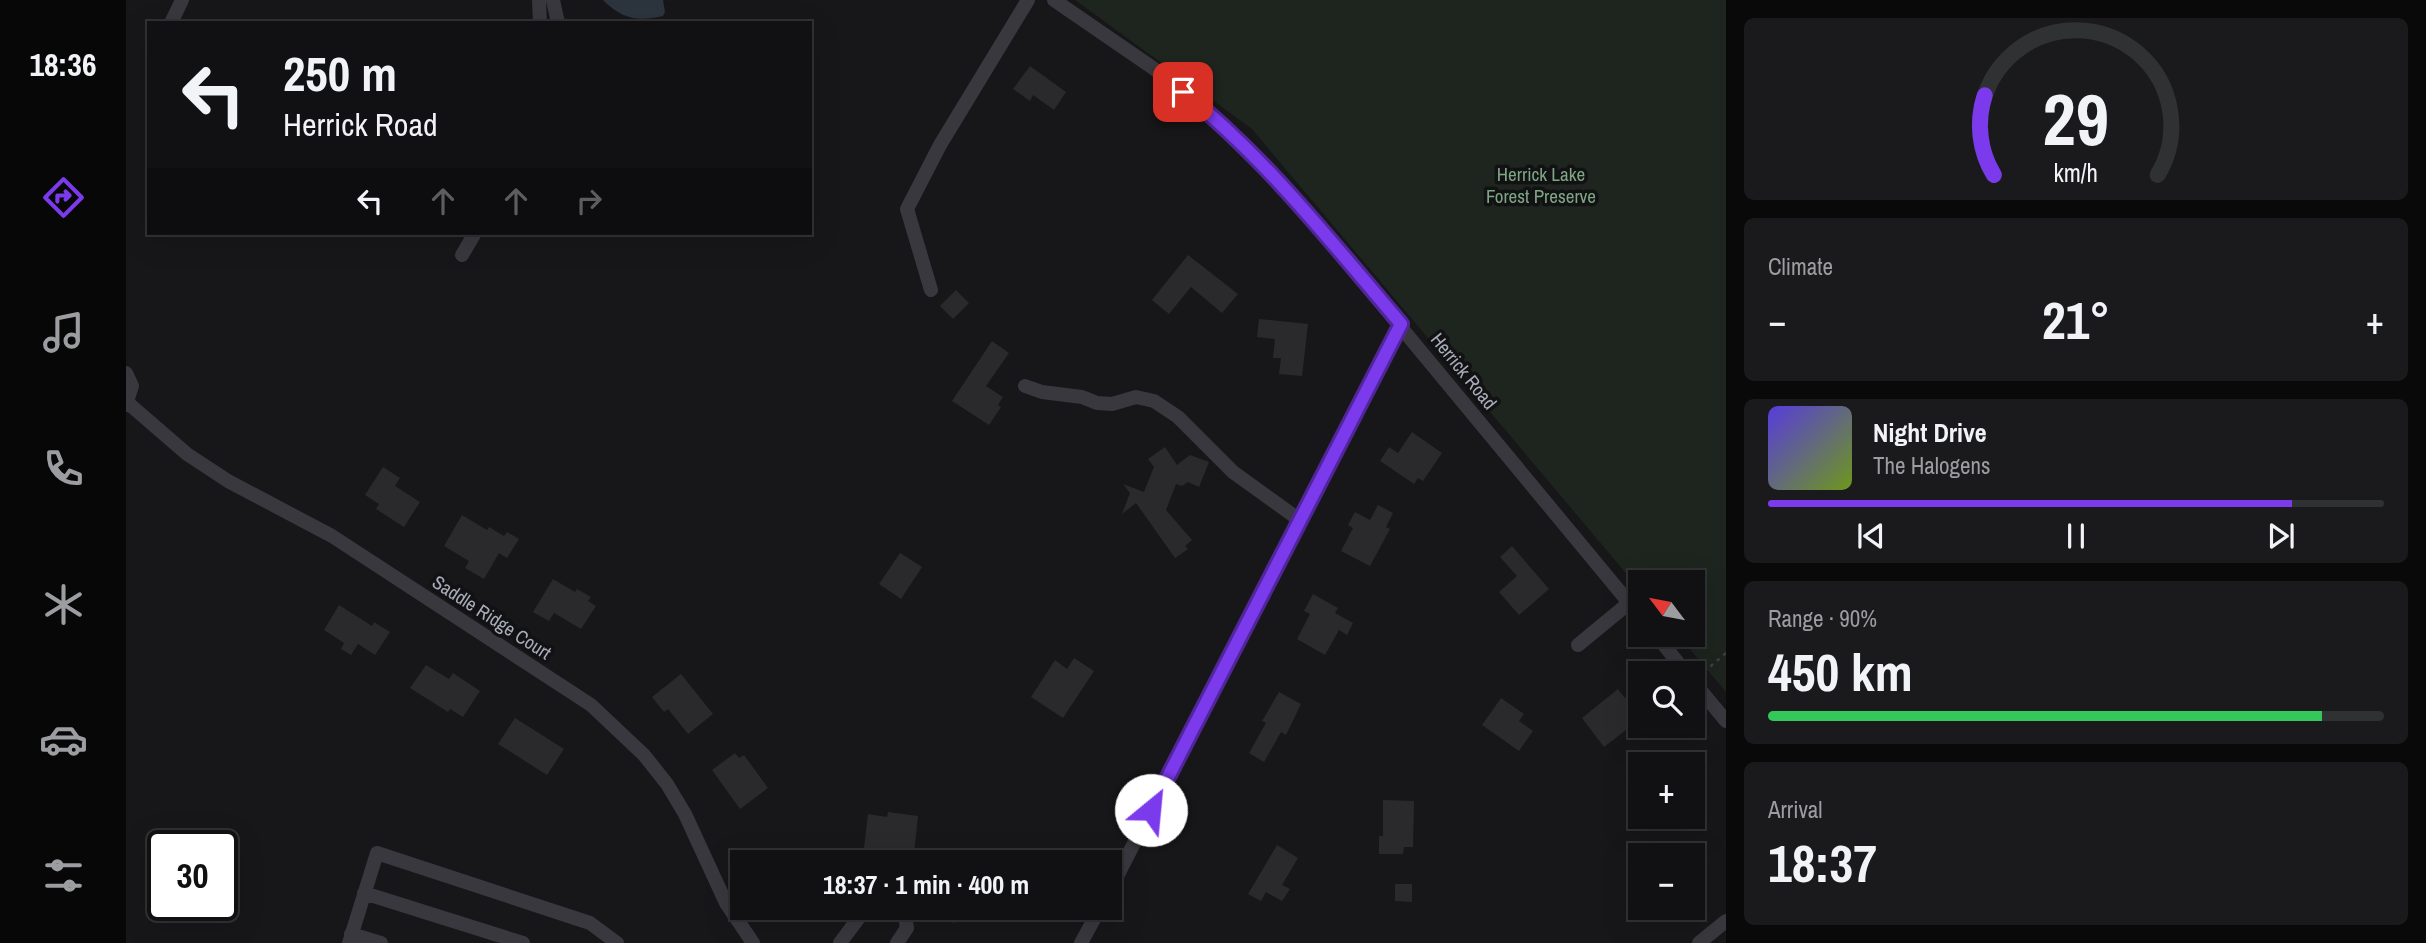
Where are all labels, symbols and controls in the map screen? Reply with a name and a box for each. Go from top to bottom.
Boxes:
text: 250 m [283,40,397,106]
text: 18:36 [29,43,97,86]
icon: left [168,49,259,140]
pin [1153,62,1213,122]
text: 29 [2043,70,2109,168]
icon: arrive [1164,73,1202,111]
text: Herrick Road [283,103,438,146]
text: km/h [2054,156,2098,190]
park label: Herrick Lake Forest Preserve [1486,161,1596,209]
icon: directions [39,173,88,222]
icon: left [351,182,389,220]
icon: ahead [424,182,462,220]
icon: ahead [497,182,535,220]
icon: right [570,182,608,220]
text: Climate [1768,251,1833,282]
text: 21° [2042,285,2110,355]
text: − [1768,295,1786,346]
text: + [2366,295,2384,346]
icon: music [39,308,88,357]
street label: Herrick Road [1425,327,1503,415]
text: Night Drive [1873,415,1987,450]
icon: phone [39,444,88,493]
text: The Halogens [1873,450,1990,481]
icon: previous [1852,517,1890,555]
icon: pause [2057,517,2095,555]
icon: next [2262,517,2300,555]
street label: Saddle Ridge Court [428,569,557,666]
north arrow [1628,570,1704,648]
map controls [1628,570,1705,920]
icon: climate [39,580,88,629]
text: Range · 90% [1768,603,1877,634]
text: 450 km [1768,637,1913,707]
button: search [1628,661,1705,738]
icon: car [39,715,88,764]
button: + [1628,752,1705,829]
position arrow [1114,773,1188,847]
text: Arrival [1768,794,1823,825]
text: 18:37 [1768,828,1877,898]
speed limit sign: 30 [147,830,238,921]
button: − [1628,843,1705,920]
icon: filters [39,851,88,900]
text: 18:37 · 1 min · 400 m [823,867,1029,902]

